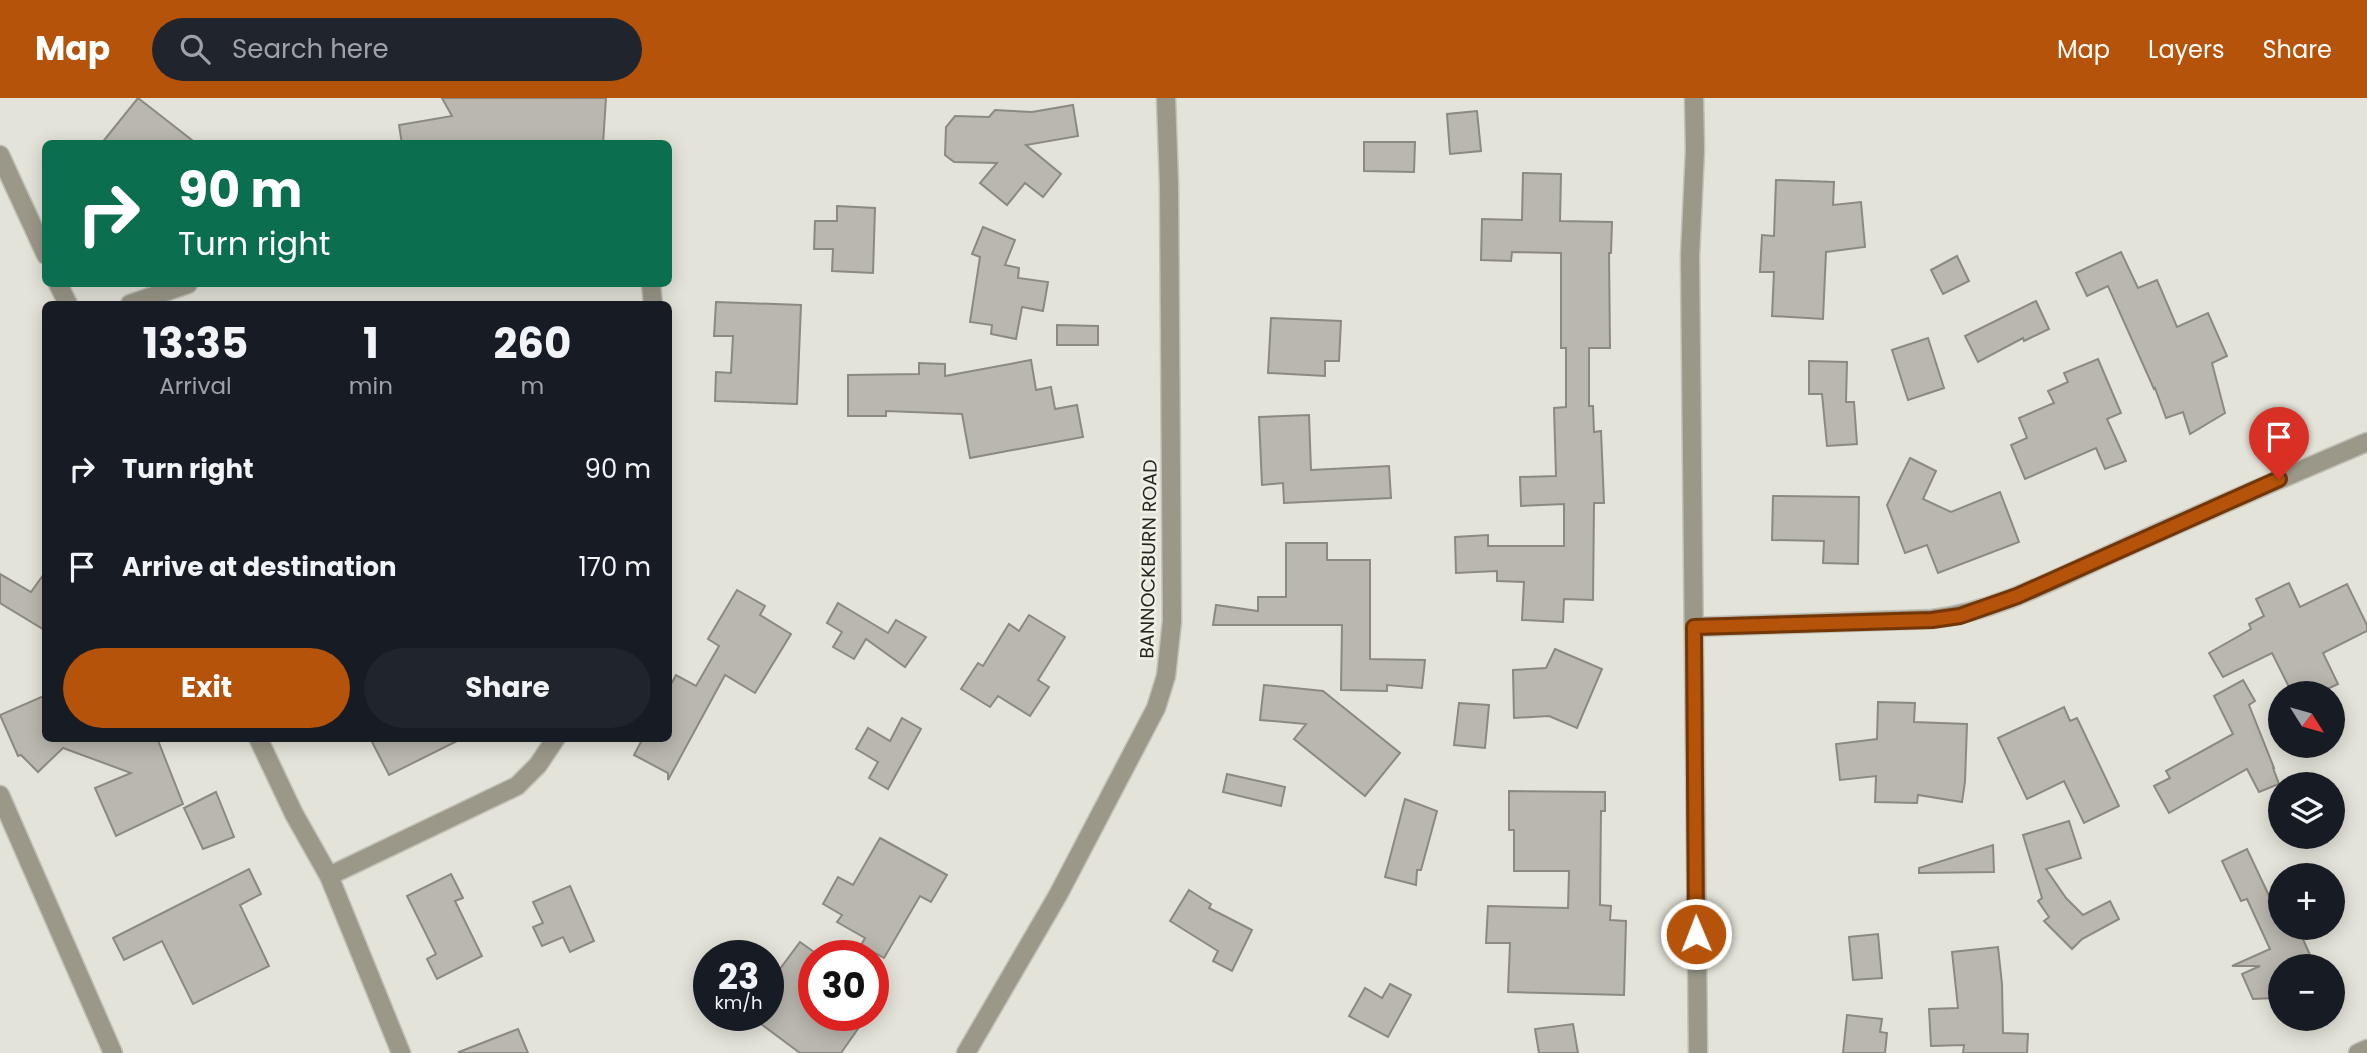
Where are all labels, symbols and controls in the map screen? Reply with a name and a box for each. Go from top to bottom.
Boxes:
search box [152,18,642,81]
text: Map [35,25,110,72]
icon: search [176,30,214,68]
text: Search here [232,31,389,67]
text: Map [2057,33,2110,66]
text: Layers [2148,33,2224,66]
text: Share [2262,33,2332,66]
text: 90 m [178,156,302,224]
icon: right [63,168,154,259]
text: Turn right [178,221,330,266]
text: 13:35 [142,314,248,373]
text: 1 [363,314,379,373]
text: 260 [493,314,572,373]
text: Arrival [159,370,232,402]
text: min [349,370,393,402]
text: m [521,370,544,402]
pin [2249,407,2309,479]
icon: arrive [2260,418,2298,456]
icon: right [63,450,101,488]
text: Turn right [122,451,254,487]
text: 90 m [585,451,651,487]
street label: BANNOCKBURN ROAD [1133,459,1164,659]
icon: arrive [63,548,101,586]
text: Arrive at destination [122,549,397,585]
text: 170 m [578,549,651,585]
button: Exit [63,648,350,728]
button: Share [364,648,651,728]
north arrow [2268,681,2345,758]
map controls [2268,681,2345,1031]
button: layers [2268,772,2345,849]
button: + [2268,863,2345,940]
position arrow [1659,897,1733,971]
speed limit sign: 30 [798,940,889,1031]
text: 23 [718,952,759,1001]
button: − [2268,954,2345,1031]
text: km/h [715,990,762,1015]

